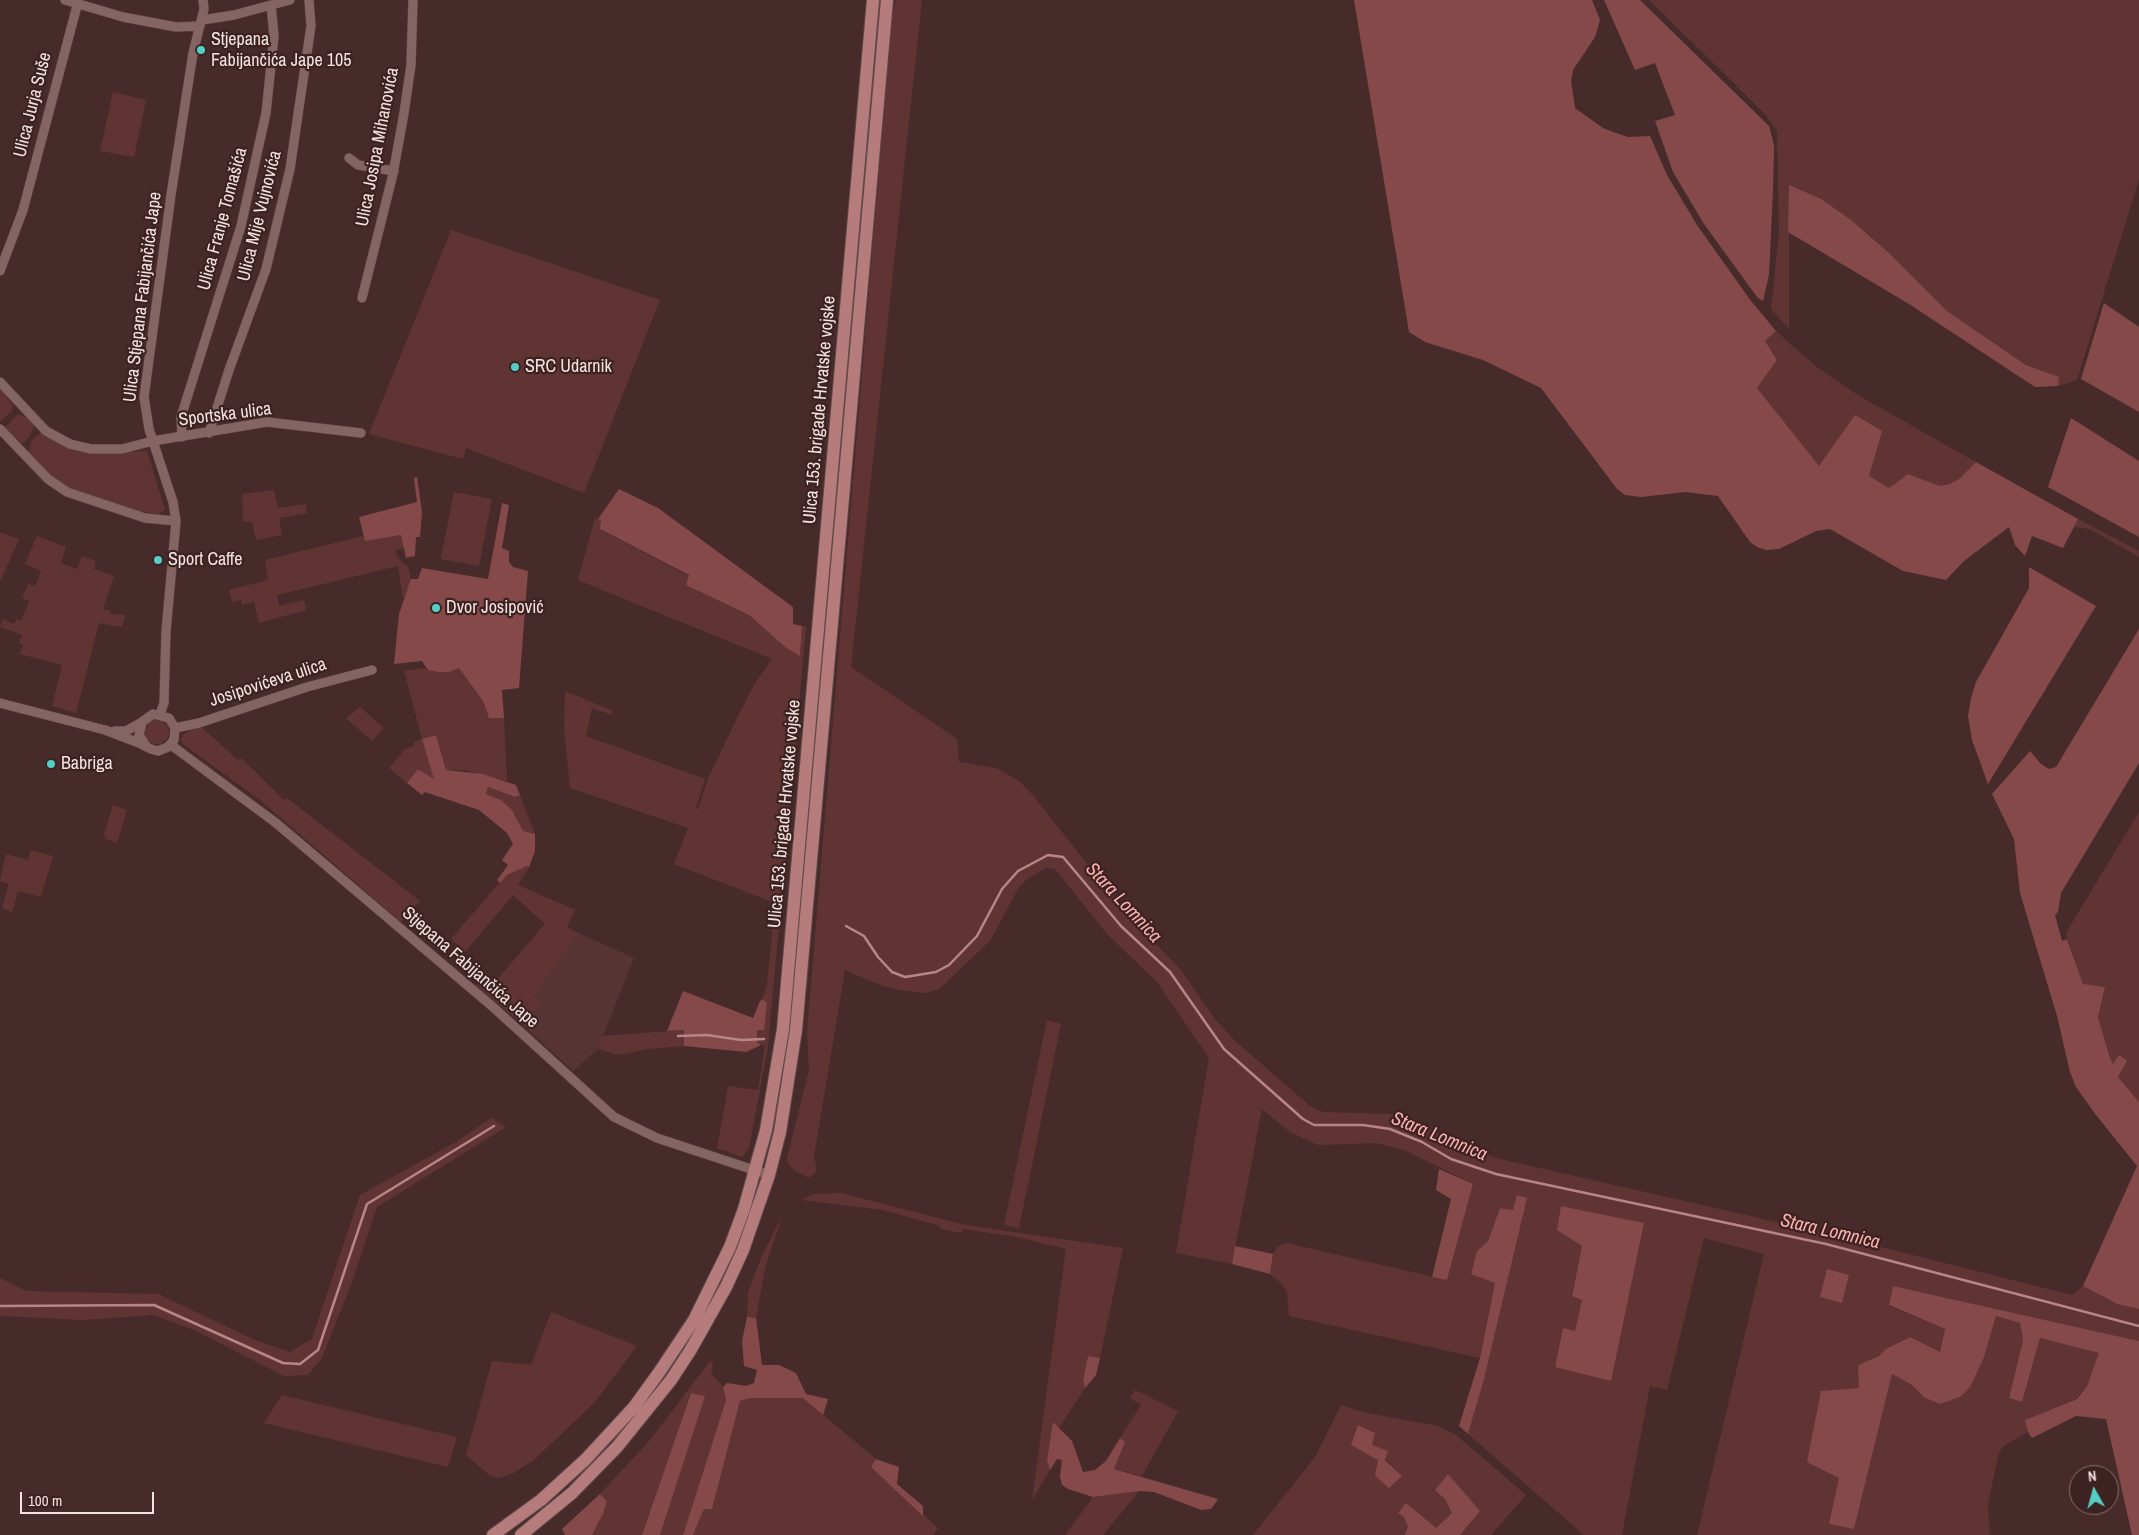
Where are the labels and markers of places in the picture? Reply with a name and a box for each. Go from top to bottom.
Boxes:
place label: Stjepana Fabijančića Jape 105 [211,29,351,72]
marker: Stjepana Fabijančića Jape 105 [195,44,207,56]
place label: SRC Udarnik [525,356,612,378]
marker: SRC Udarnik [509,361,521,373]
place label: Sport Caffe [168,549,242,571]
marker: Sport Caffe [152,554,164,566]
place label: Dvor Josipović [446,597,544,619]
marker: Dvor Josipović [430,602,442,614]
place label: Babriga [61,753,113,775]
marker: Babriga [45,758,57,770]

